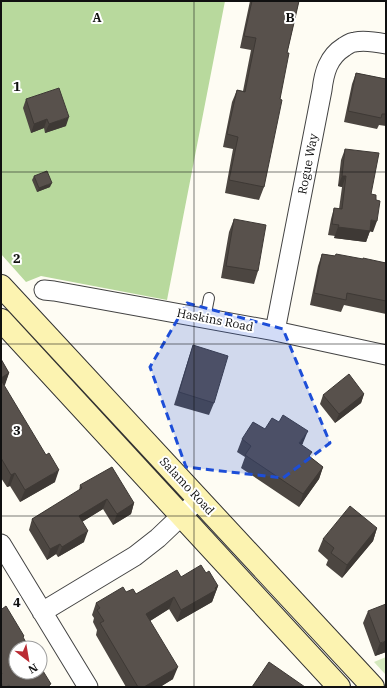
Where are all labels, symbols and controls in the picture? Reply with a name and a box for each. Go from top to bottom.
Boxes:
text: A [92,9,102,26]
text: B [285,9,295,26]
text: 1 [13,78,21,95]
street label: Rogue Way [294,132,321,196]
text: 2 [13,250,21,267]
street label: Haskins Road [176,305,255,334]
text: 3 [13,422,21,439]
street label: Salamo Road [157,454,218,518]
text: 4 [13,594,21,611]
north arrow [8,640,48,680]
text: N [26,660,40,677]

